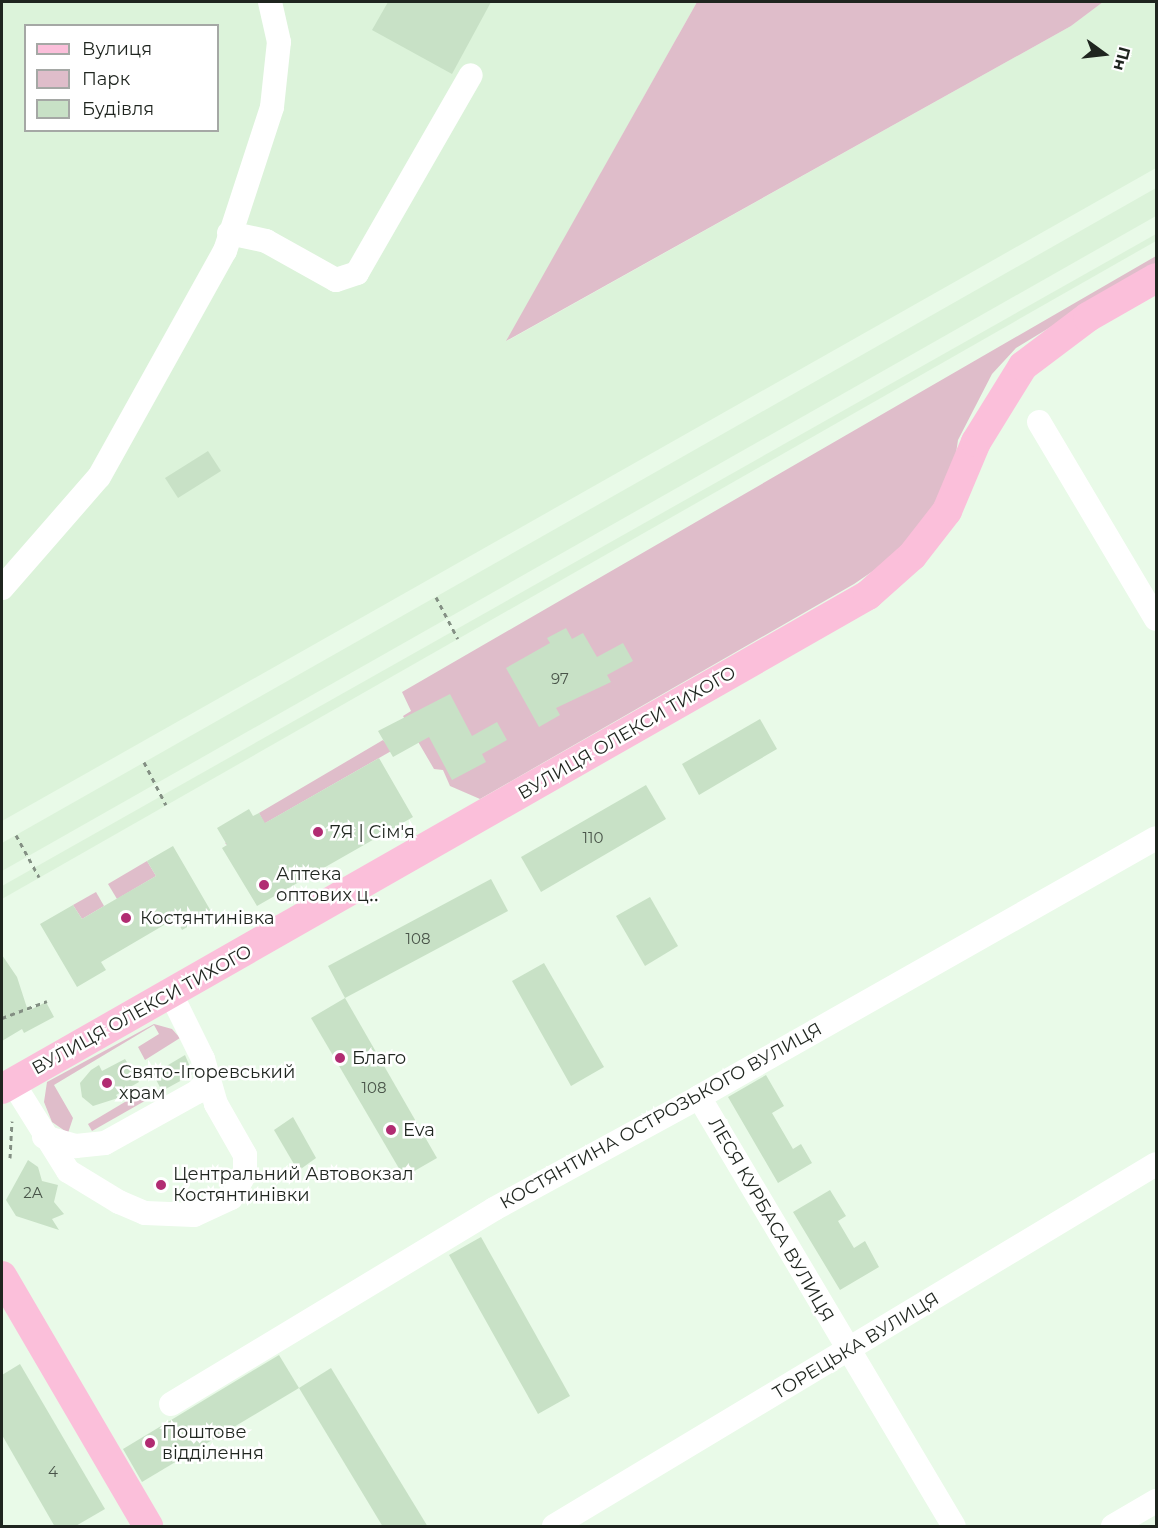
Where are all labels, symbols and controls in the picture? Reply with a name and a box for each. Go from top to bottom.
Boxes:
legend [24,24,219,132]
north arrow [1074,24,1134,84]
text: Вулиця [82,38,152,60]
text: Пн [1110,45,1134,73]
text: Парк [82,68,130,90]
text: Будівля [82,98,154,120]
street label: ВУЛИЦЯ ОЛЕКСИ ТИХОГО [514,662,740,804]
house number: 97 [551,670,569,688]
place label: 7Я | Сім'я [330,821,415,843]
marker: 7Я | Сім'я [311,825,325,839]
house number: 110 [583,829,603,847]
place label: Аптека оптових ц‥ [276,864,379,906]
marker: Аптека оптових ц‥ [257,878,271,892]
place label: Костянтинівка [140,907,275,929]
marker: Костянтинівка [117,909,135,927]
house number: 108 [406,930,430,948]
street label: ВУЛИЦЯ ОЛЕКСИ ТИХОГО [28,940,256,1080]
street label: КОСТЯНТИНА ОСТРОЗЬКОГО ВУЛИЦЯ [496,1018,826,1214]
place label: Благо [352,1047,406,1069]
marker: Благо [333,1051,347,1065]
place label: Свято-Ігоревський храм [119,1062,295,1104]
marker: Свято-Ігоревський храм [100,1076,114,1090]
house number: 108 [362,1079,386,1097]
street label: ЛЕСЯ КУРБАСА ВУЛИЦЯ [704,1114,838,1326]
place label: Eva [403,1119,435,1141]
marker: Eva [384,1123,398,1137]
place label: Центральний Автовокзал Костянтинівки [173,1164,414,1206]
marker: Центральний Автовокзал Костянтинівки [154,1178,168,1192]
house number: 2А [23,1184,43,1202]
street label: ТОРЕЦЬКА ВУЛИЦЯ [769,1288,943,1404]
place label: Поштове відділення [162,1422,264,1464]
marker: Поштове відділення [143,1436,157,1450]
house number: 4 [48,1463,58,1481]

